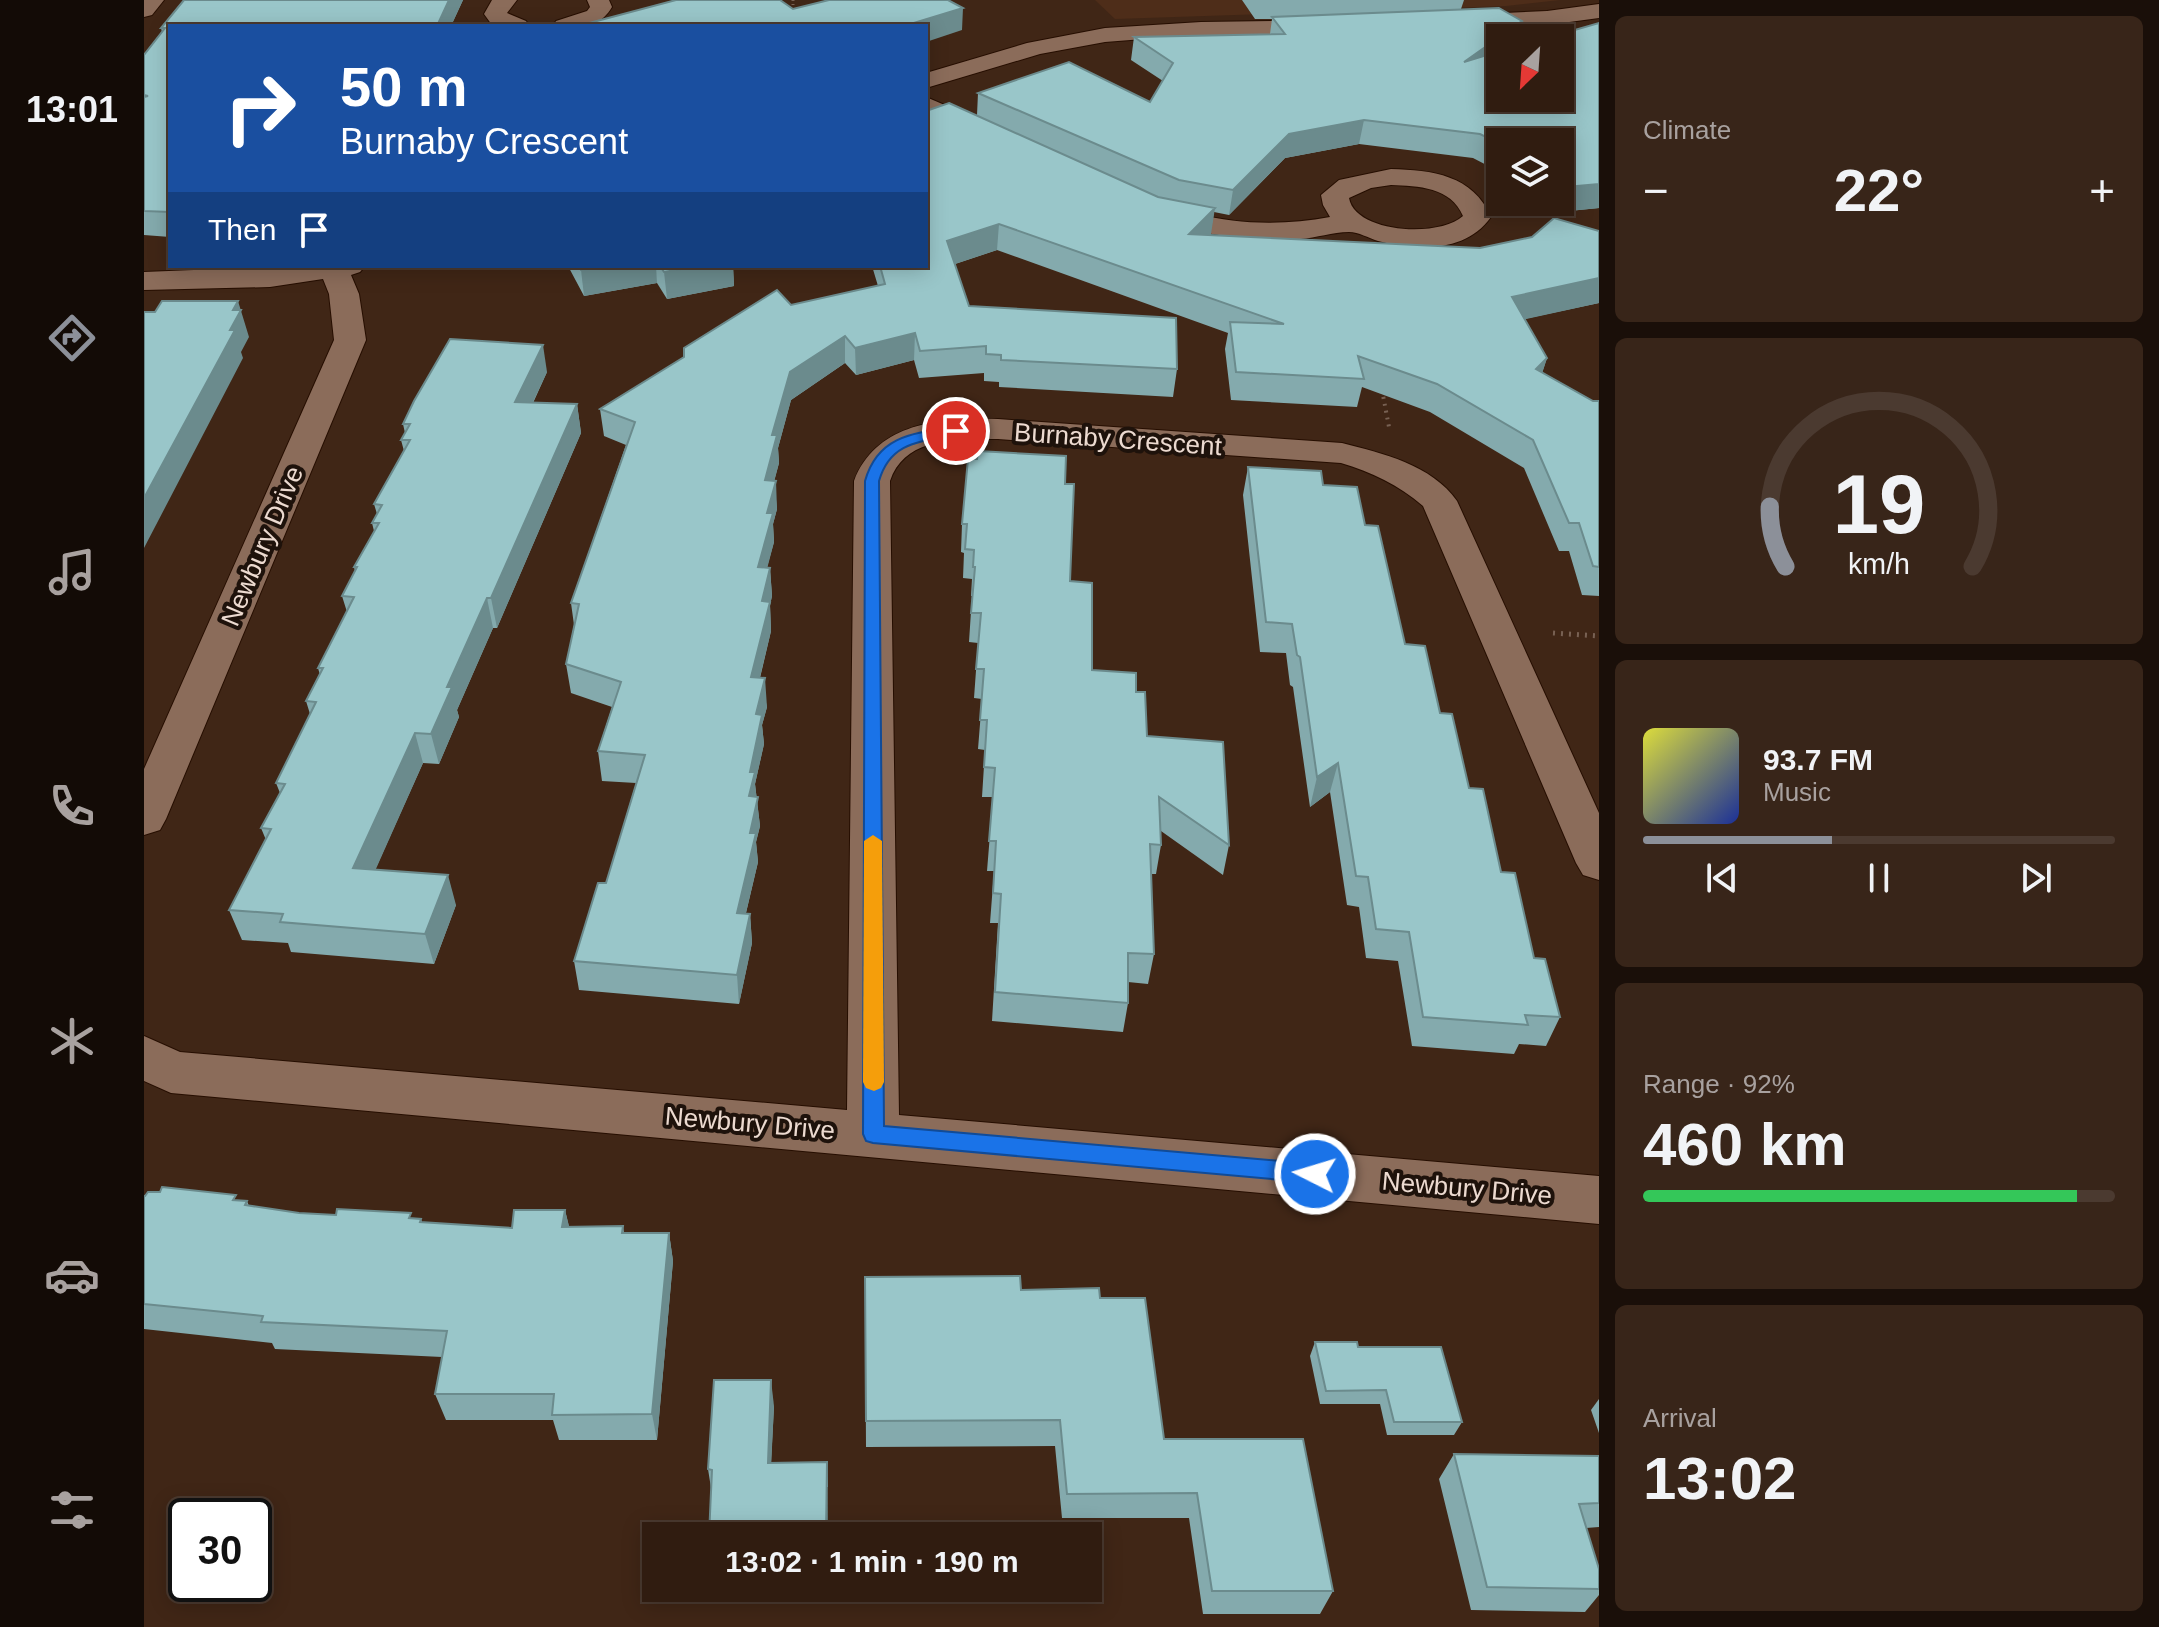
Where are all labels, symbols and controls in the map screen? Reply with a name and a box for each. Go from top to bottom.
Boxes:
north arrow [1486,24,1574,112]
map controls [1486,24,1574,216]
text: 50 m [340,55,468,118]
icon: right [208,56,312,160]
text: 13:01 [26,89,118,130]
text: Climate [1643,115,1731,145]
text: Burnaby Crescent [340,121,628,162]
button: layers [1486,128,1574,216]
text: 22° [1834,157,1924,224]
text: − [1643,166,1669,215]
text: + [2089,166,2115,215]
icon: arrive [292,208,336,252]
text: Then [208,213,276,246]
icon: directions [44,310,100,366]
pin [922,397,990,465]
icon: arrive [934,409,978,453]
street label: Burnaby Crescent [1013,417,1224,461]
text: 19 [1833,458,1925,551]
street label: Newbury Drive [215,462,309,630]
icon: music [44,544,100,600]
text: km/h [1848,548,1910,580]
text: 93.7 FM [1763,743,1873,776]
text: Music [1763,777,1831,807]
icon: phone [44,778,100,834]
icon: previous [1700,856,1744,900]
icon: pause [1857,856,1901,900]
icon: next [2014,856,2058,900]
icon: climate [44,1013,100,1069]
text: Range · 92% [1643,1069,1795,1099]
street label: Newbury Drive [664,1101,836,1145]
text: 460 km [1643,1111,1847,1178]
position arrow [1273,1132,1357,1216]
street label: Newbury Drive [1381,1166,1553,1210]
icon: car [44,1247,100,1303]
text: Arrival [1643,1403,1717,1433]
text: 13:02 [1643,1445,1796,1512]
icon: filters [44,1482,100,1538]
speed limit sign: 30 [168,1498,272,1602]
text: 13:02 · 1 min · 190 m [725,1545,1019,1578]

